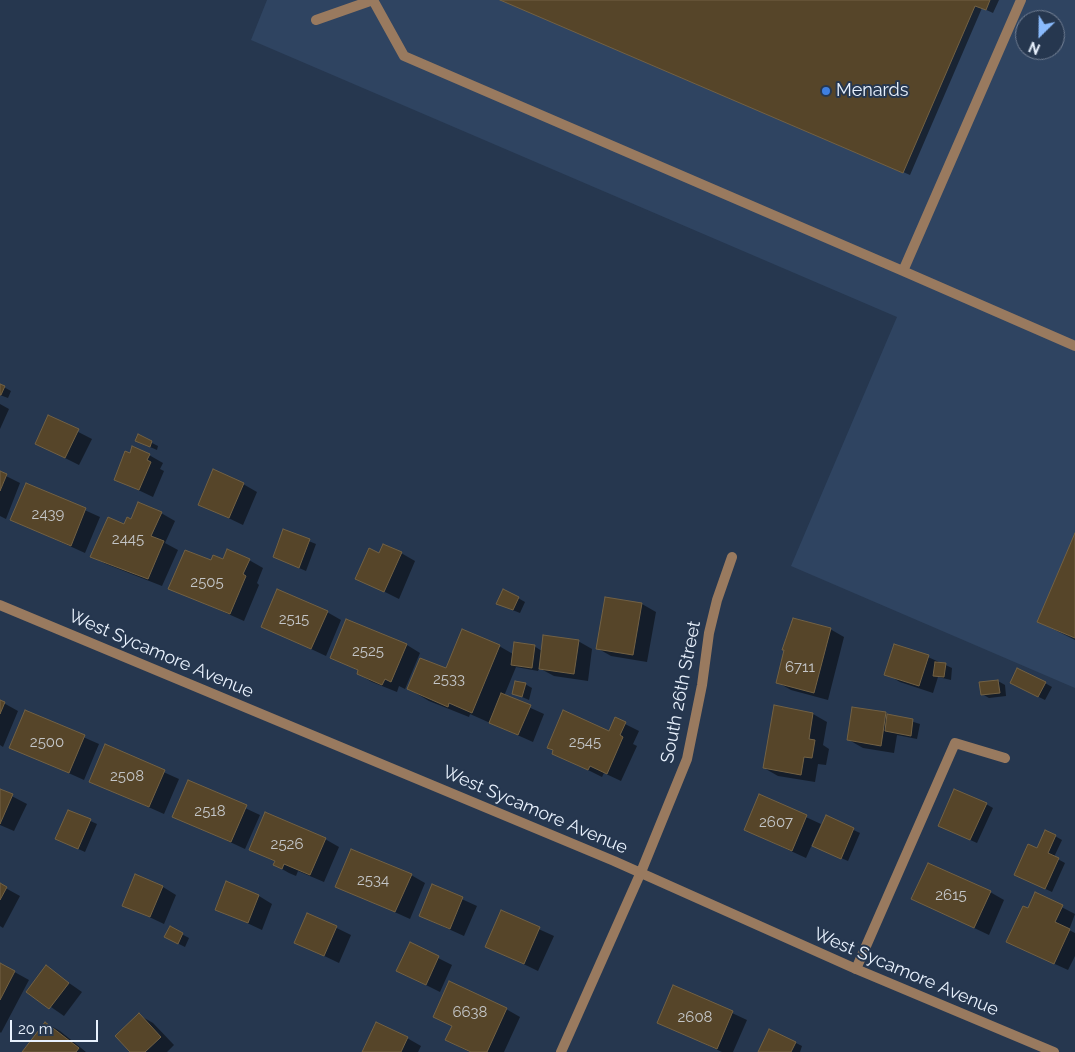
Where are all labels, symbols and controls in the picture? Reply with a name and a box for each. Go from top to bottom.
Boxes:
north arrow [1015,10,1065,60]
text: N [1026,38,1043,57]
place label: Menards [836,80,908,102]
marker: Menards [820,85,832,97]
house number: 2439 [32,505,64,523]
house number: 2445 [112,530,144,548]
house number: 2505 [190,573,224,591]
street label: West Sycamore Avenue [65,605,257,703]
house number: 2515 [279,610,309,628]
street label: South 26th Street [657,619,705,765]
house number: 2525 [352,642,384,660]
house number: 6711 [785,658,815,676]
house number: 2533 [433,670,465,688]
house number: 2500 [30,733,64,751]
house number: 2545 [569,733,601,751]
street label: West Sycamore Avenue [439,761,631,859]
house number: 2508 [110,767,144,785]
house number: 2518 [194,802,226,820]
house number: 2607 [759,813,793,831]
house number: 2526 [271,835,303,853]
house number: 2534 [357,871,389,889]
house number: 2615 [935,886,967,904]
street label: West Sycamore Avenue [810,923,1002,1021]
house number: 6638 [453,1003,487,1021]
house number: 2608 [678,1008,712,1026]
scale bar [12,1010,100,1042]
text: 20 m [18,1020,53,1038]

